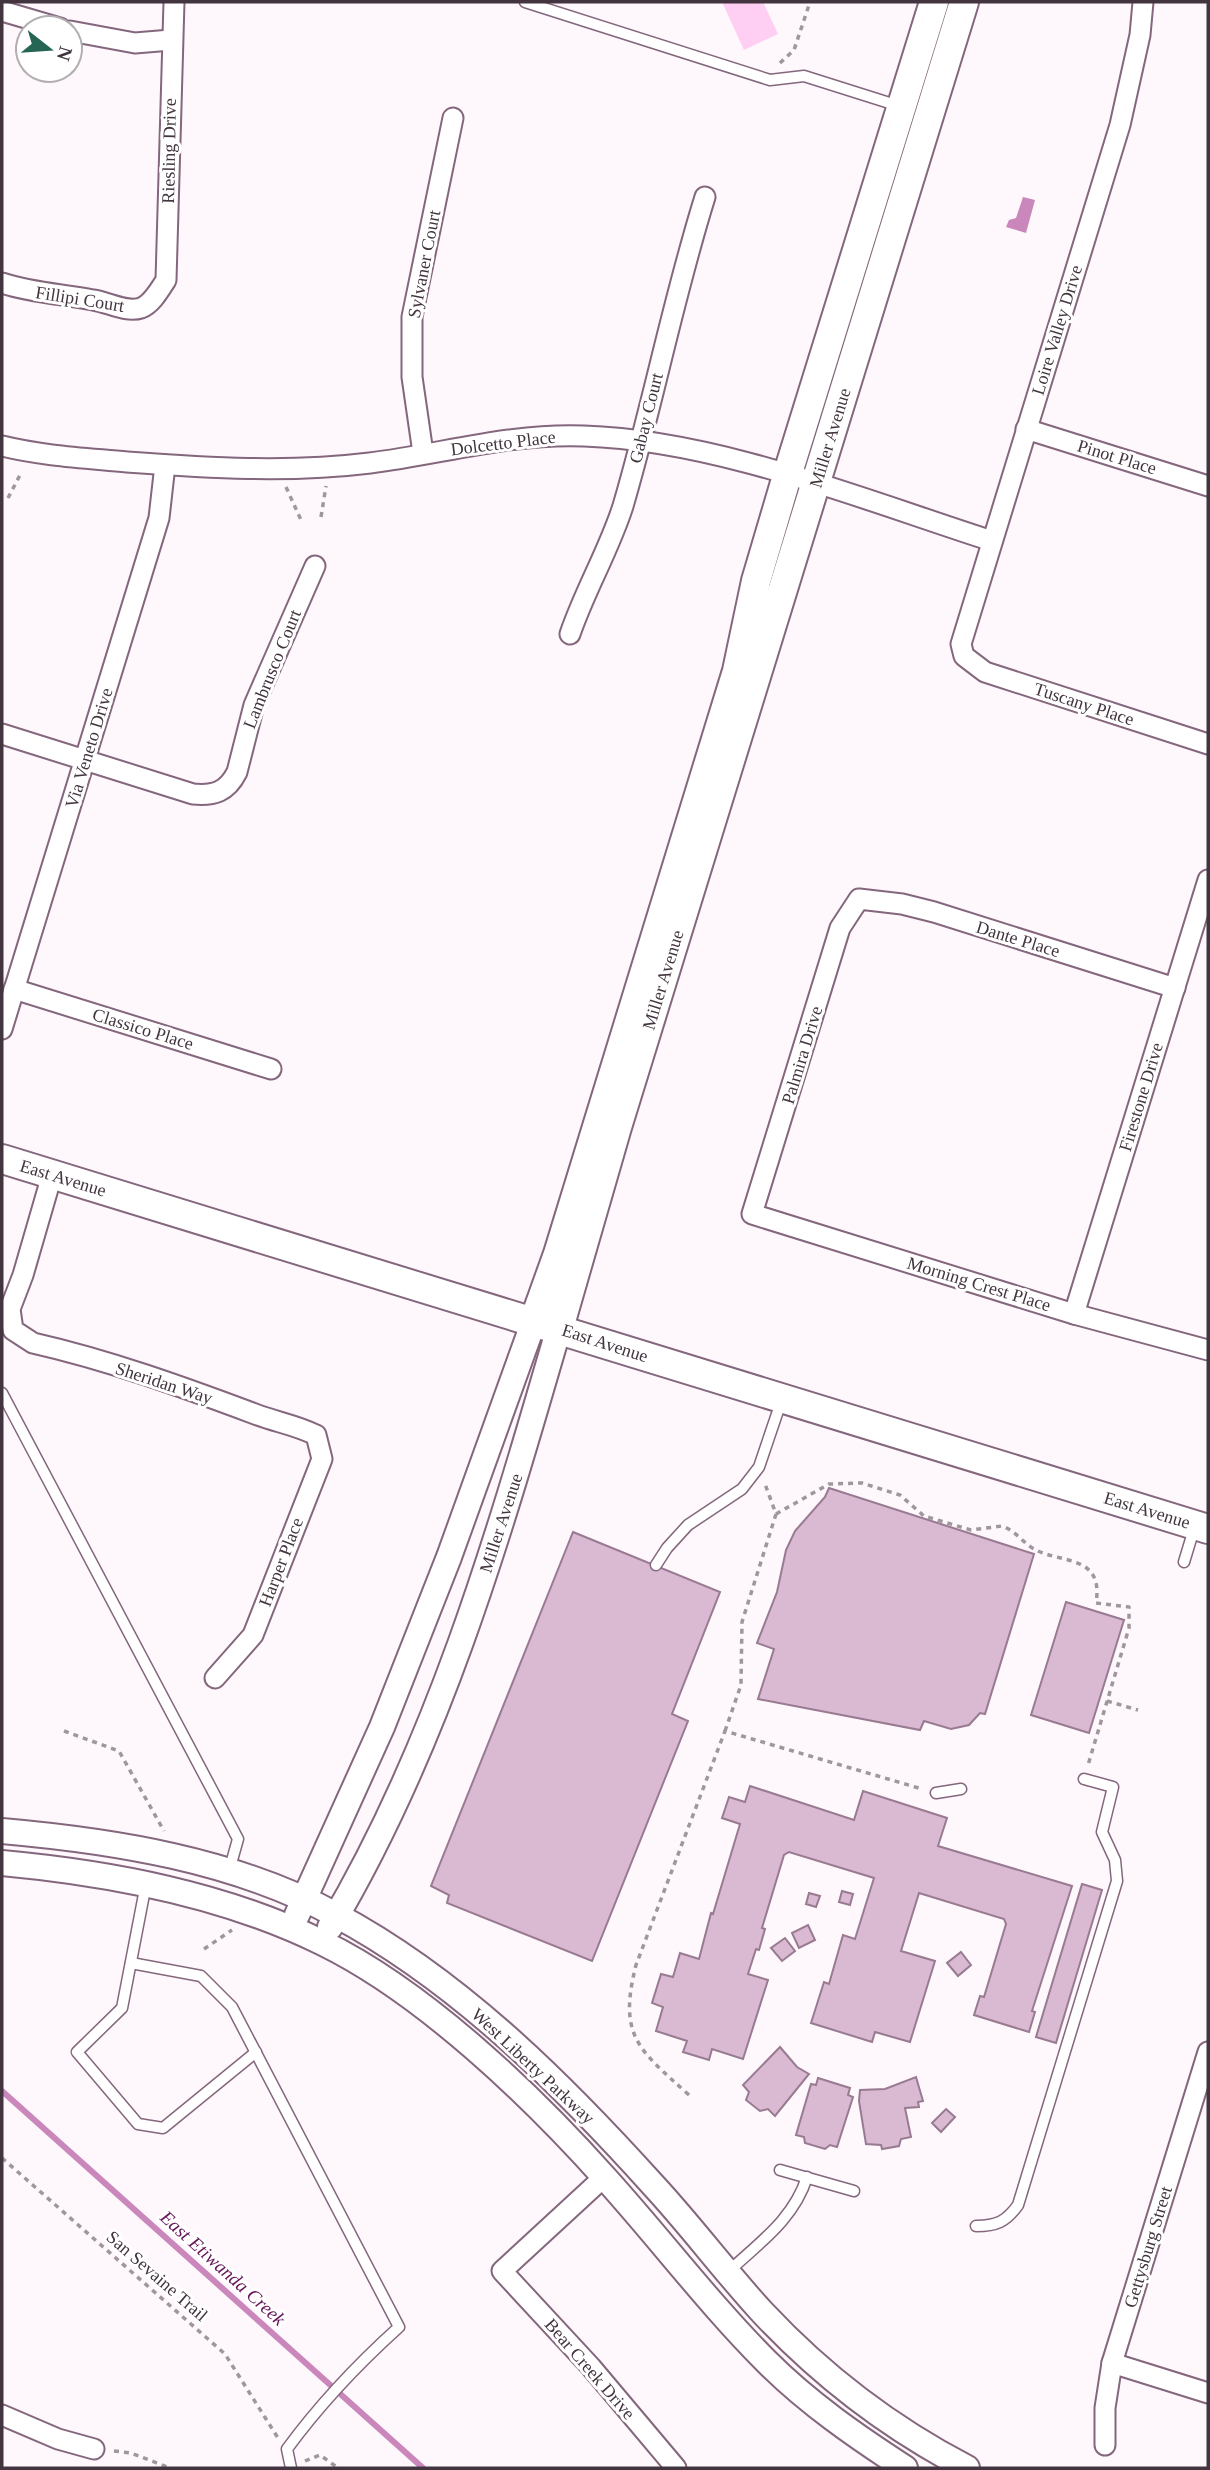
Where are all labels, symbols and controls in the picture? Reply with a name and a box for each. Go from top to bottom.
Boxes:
north arrow [14,14,84,84]
text: N [53,44,77,64]
street label: Riesling Drive [158,98,180,204]
street label: Sylvaner Court [404,208,444,320]
street label: Loire Valley Drive [1028,263,1086,397]
street label: Fillipi Court [34,282,126,316]
street label: Gabay Court [625,371,667,465]
street label: Miller Avenue [805,386,855,490]
street label: Dolcetto Place [449,427,557,459]
street label: Pinot Place [1075,436,1159,478]
street label: Lambrusco Court [239,607,305,731]
street label: Tuscany Place [1032,678,1136,730]
street label: Via Veneto Drive [61,686,117,810]
street label: Dante Place [974,917,1062,961]
street label: Miller Avenue [638,928,688,1032]
street label: Classico Place [90,1004,196,1054]
street label: Palmira Drive [778,1004,826,1106]
street label: Firestone Drive [1115,1040,1167,1154]
street label: East Avenue [17,1155,109,1201]
street label: Morning Crest Place [905,1253,1053,1315]
street label: East Avenue [560,1320,650,1366]
street label: Sheridan Way [113,1358,215,1408]
street label: Miller Avenue [476,1471,526,1575]
street label: East Avenue [1101,1487,1193,1533]
street label: Harper Place [255,1515,307,1609]
street label: West Liberty Parkway [467,2004,599,2128]
street label: Gettysburg Street [1120,2184,1176,2310]
water label: East Etiwanda Creek [155,2206,290,2330]
street label: San Sevaine Trail [103,2227,211,2325]
street label: Bear Creek Drive [541,2315,639,2423]

